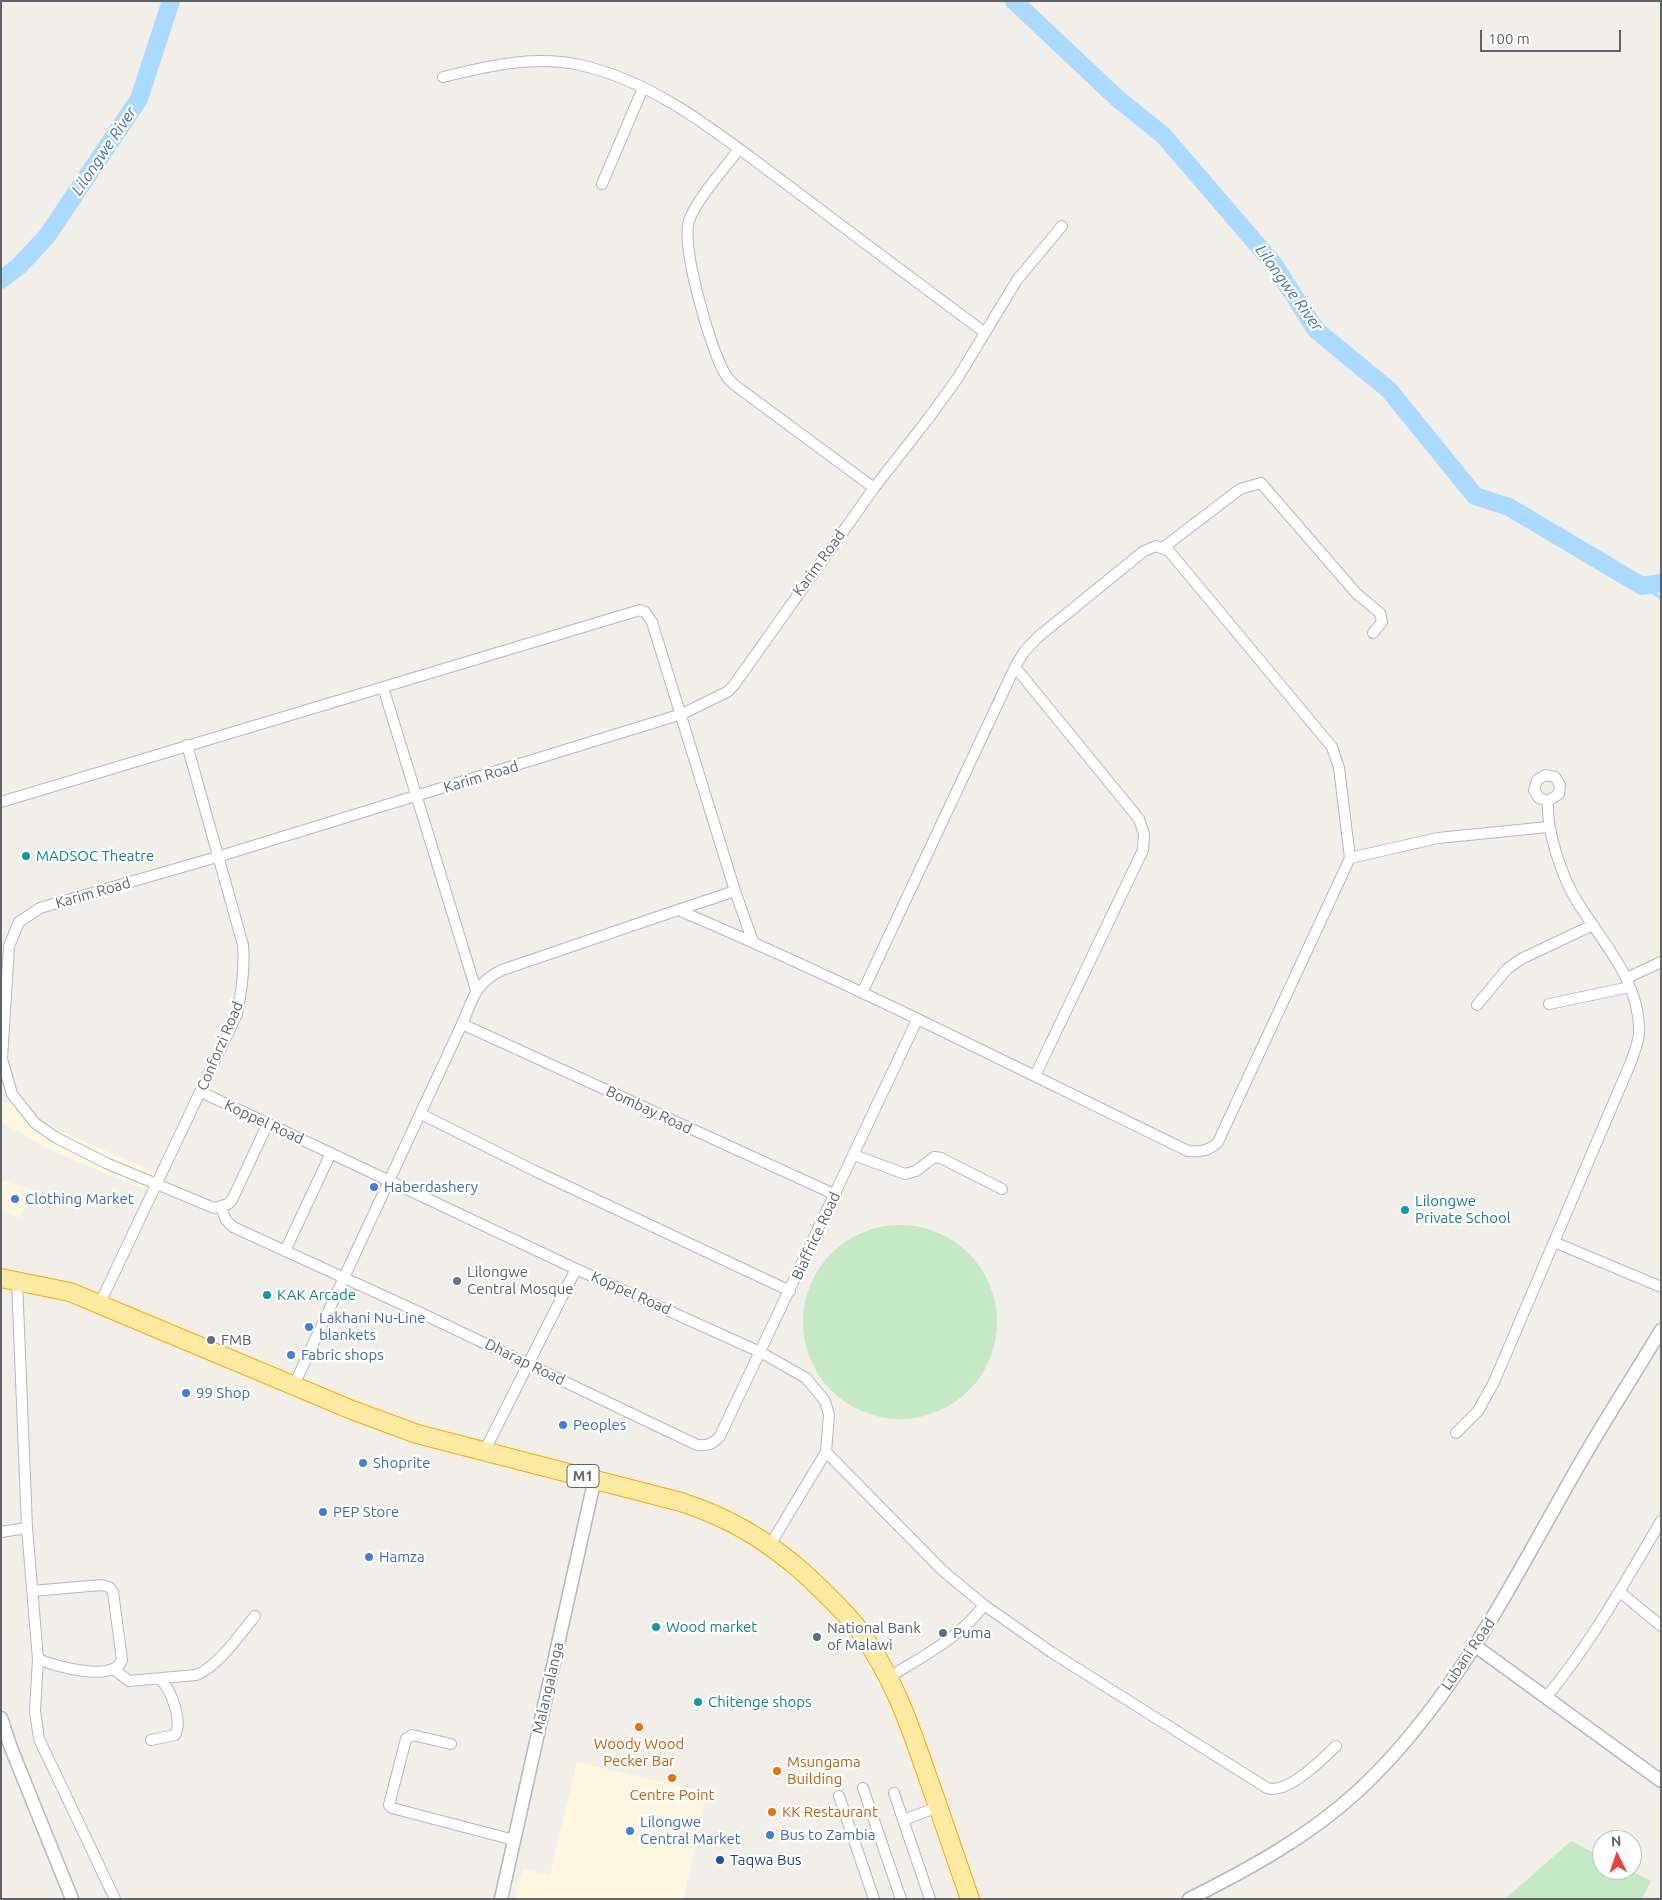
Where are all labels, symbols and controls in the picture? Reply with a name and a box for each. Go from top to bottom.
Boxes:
scale bar [1482,20,1623,52]
text: 100 m [1488,30,1530,47]
water label: Lilongwe River [67,103,141,199]
water label: Lilongwe River [1251,241,1327,335]
street label: Karim Road [789,527,849,599]
street label: Karim Road [441,757,521,797]
place label: MADSOC Theatre [36,847,154,865]
marker: MADSOC Theatre [20,850,32,862]
street label: Karim Road [53,874,133,912]
street label: Conforzi Road [193,999,247,1093]
street label: Bombay Road [603,1082,695,1138]
street label: Koppel Road [221,1096,307,1148]
place label: Haberdashery [384,1178,478,1196]
marker: Haberdashery [368,1181,380,1193]
street label: Biaffrice Road [788,1189,844,1283]
place label: Clothing Market [25,1190,134,1208]
place label: Lilongwe Private School [1415,1192,1511,1227]
marker: Clothing Market [9,1193,21,1205]
marker: Lilongwe Private School [1399,1204,1411,1216]
place label: Lilongwe Central Mosque [467,1263,574,1298]
street label: Koppel Road [588,1267,674,1319]
marker: Lilongwe Central Mosque [451,1275,463,1287]
place label: KAK Arcade [277,1286,356,1304]
marker: KAK Arcade [261,1289,273,1301]
place label: Lakhani Nu-Line blankets [319,1309,426,1344]
marker: Lakhani Nu-Line blankets [303,1321,315,1333]
place label: FMB [221,1331,251,1349]
marker: FMB [205,1334,217,1346]
street label: Dharap Road [482,1335,568,1389]
place label: Fabric shops [301,1346,384,1364]
marker: Fabric shops [285,1349,297,1361]
place label: 99 Shop [196,1384,250,1402]
marker: 99 Shop [180,1387,192,1399]
place label: Peoples [573,1416,626,1434]
marker: Peoples [557,1419,569,1431]
place label: Shoprite [373,1454,430,1472]
marker: Shoprite [357,1457,369,1469]
road number: M1 [567,1464,599,1488]
place label: PEP Store [333,1503,399,1521]
marker: PEP Store [317,1506,329,1518]
place label: Hamza [379,1548,425,1566]
marker: Hamza [363,1551,375,1563]
street label: Lubani Road [1437,1615,1499,1693]
place label: Wood market [666,1618,757,1636]
place label: National Bank of Malawi [827,1619,921,1654]
marker: Wood market [650,1621,662,1633]
place label: Puma [953,1624,991,1642]
marker: Puma [937,1627,949,1639]
marker: National Bank of Malawi [811,1631,823,1643]
street label: Malangalanga [529,1640,567,1736]
place label: Chitenge shops [708,1693,812,1711]
marker: Chitenge shops [692,1696,704,1708]
marker: Woody Wood Pecker Bar [633,1721,645,1733]
place label: Woody Wood Pecker Bar [594,1735,684,1770]
place label: Msungama Building [787,1753,861,1788]
marker: Msungama Building [771,1765,783,1777]
marker: Centre Point [666,1772,678,1784]
place label: Centre Point [630,1786,714,1804]
place label: KK Restaurant [782,1803,878,1821]
marker: KK Restaurant [766,1806,778,1818]
place label: Lilongwe Central Market [640,1813,741,1848]
marker: Lilongwe Central Market [624,1825,636,1837]
place label: Bus to Zambia [780,1826,875,1844]
marker: Bus to Zambia [764,1829,776,1841]
north arrow [1592,1830,1642,1880]
text: N [1610,1833,1622,1849]
place label: Taqwa Bus [730,1851,802,1869]
marker: Taqwa Bus [714,1854,726,1866]

